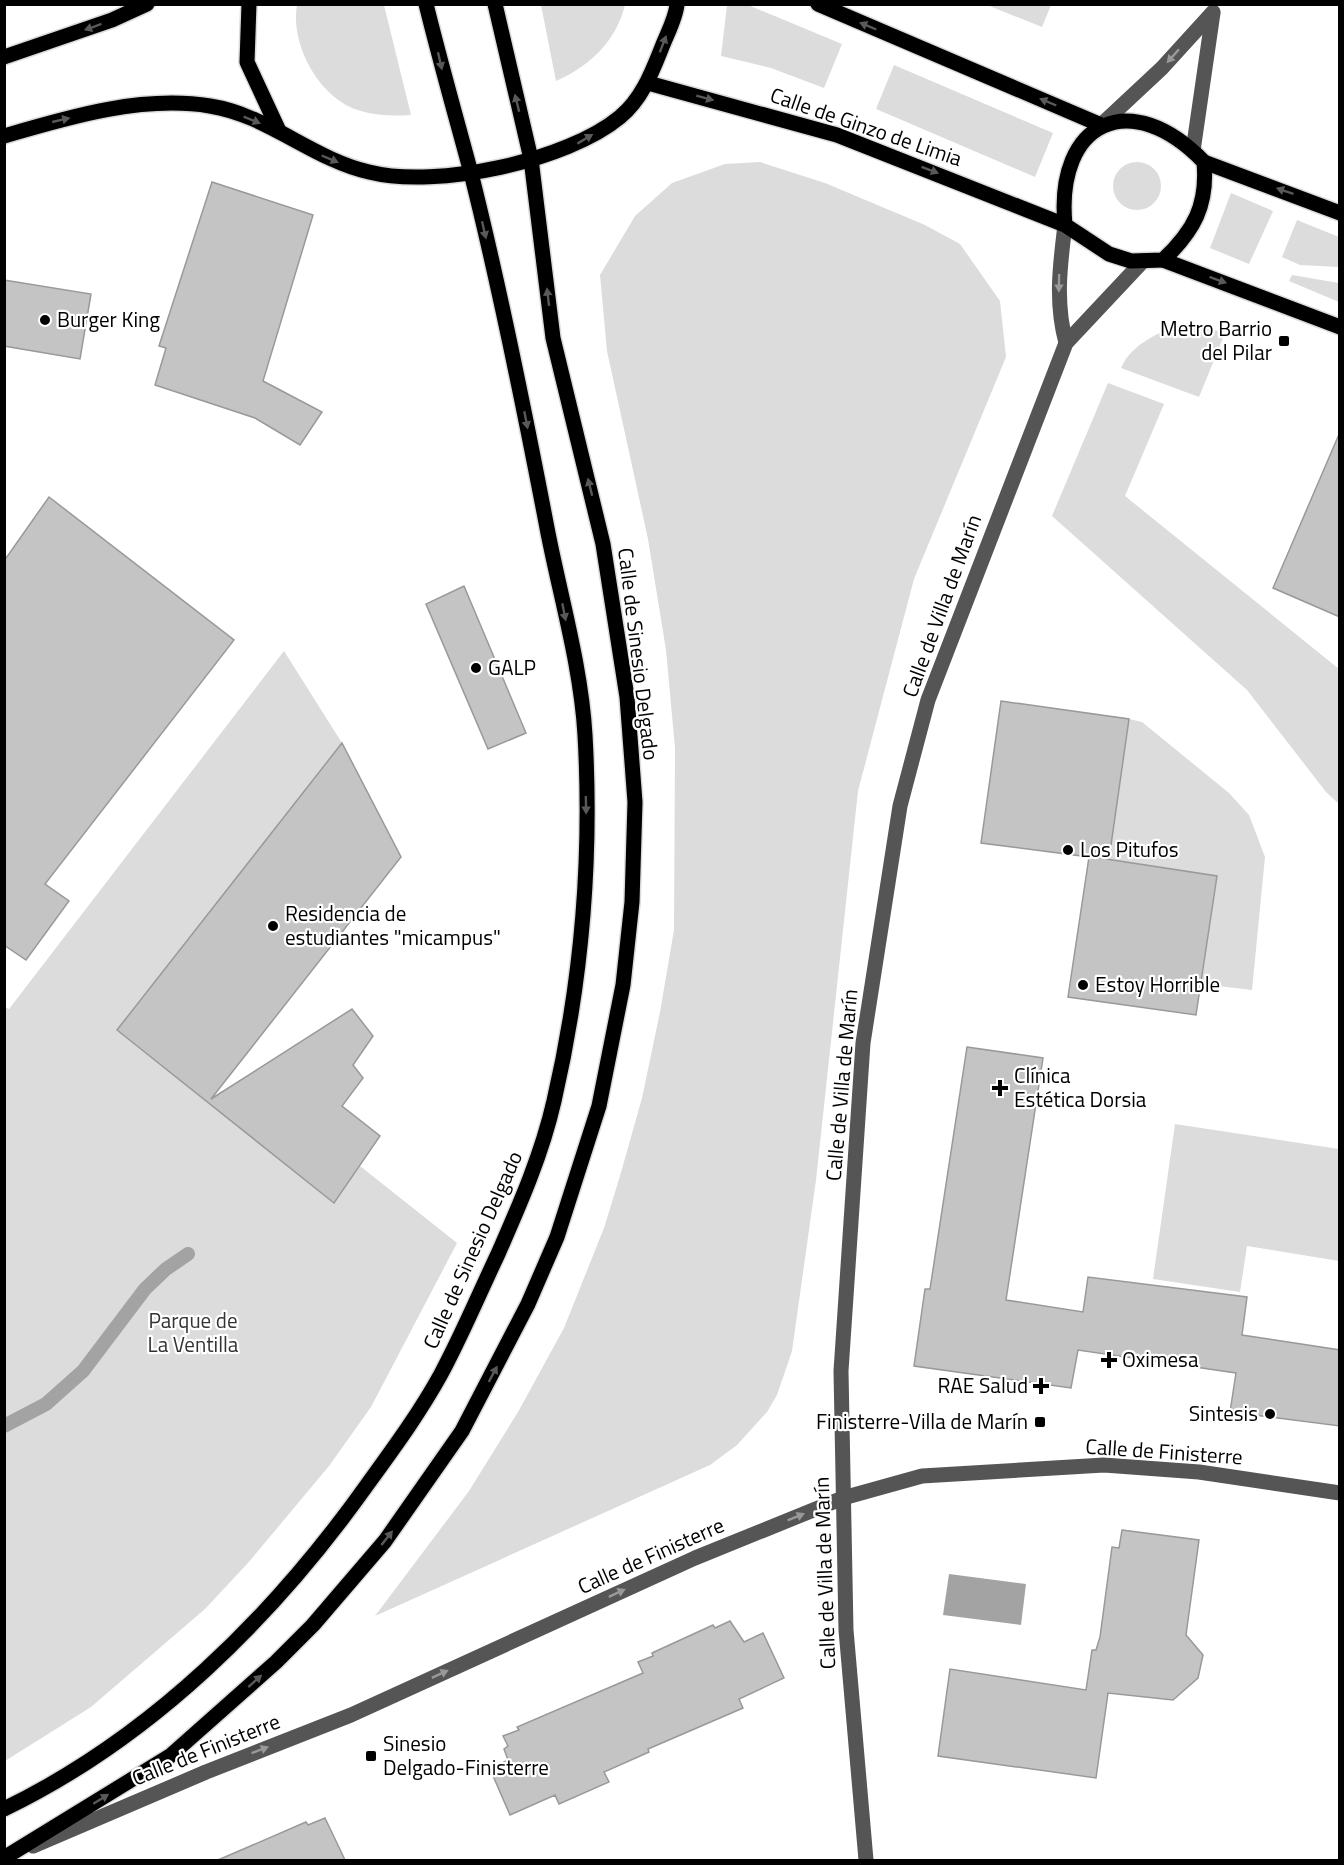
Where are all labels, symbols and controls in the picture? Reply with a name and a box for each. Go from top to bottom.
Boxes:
one-way arrow [859,21,877,30]
one-way arrow [84,22,102,32]
one-way arrow [659,35,668,53]
one-way arrow [1167,48,1181,62]
one-way arrow [435,52,445,71]
street label: Calle de Ginzo de Limia [766,78,967,174]
one-way arrow [511,93,521,112]
one-way arrow [696,93,714,103]
one-way arrow [1038,97,1056,107]
one-way arrow [52,115,71,124]
one-way arrow [243,116,261,125]
one-way arrow [577,134,594,144]
one-way arrow [321,155,339,164]
one-way arrow [921,166,939,176]
one-way arrow [1276,185,1294,195]
one-way arrow [480,221,489,240]
one-way arrow [1054,273,1064,292]
one-way arrow [1209,275,1227,285]
one-way arrow [543,288,553,307]
place label: Burger King [57,303,160,335]
place label: Metro Barrio del Pilar [1160,312,1272,368]
marker: Burger King [38,313,52,327]
marker: Metro Barrio del Pilar [1277,334,1291,348]
one-way arrow [522,411,531,430]
one-way arrow [584,478,594,497]
street label: Calle de Villa de Marín [893,510,989,702]
street label: Calle de Sinesio Delgado [610,546,668,762]
one-way arrow [560,602,569,621]
place label: GALP [488,651,536,683]
marker: GALP [469,661,483,675]
one-way arrow [581,795,591,814]
place label: Los Pitufos [1080,833,1179,865]
marker: Los Pitufos [1061,843,1075,857]
place label: Residencia de estudiantes "micampus" [285,897,501,953]
marker: Residencia de estudiantes "micampus" [266,919,280,933]
place label: Estoy Horrible [1095,968,1220,1000]
marker: Estoy Horrible [1076,978,1090,992]
street label: Calle de Villa de Marín [817,988,865,1182]
place label: Clínica Estética Dorsia [1014,1059,1147,1115]
marker: Clínica Estética Dorsia [991,1079,1009,1097]
street label: Calle de Sinesio Delgado [414,1145,530,1354]
park label: Parque de La Ventilla [148,1304,239,1360]
place label: Oximesa [1122,1343,1199,1375]
marker: Oximesa [1100,1351,1118,1369]
one-way arrow [488,1365,498,1382]
place label: RAE Salud [937,1369,1028,1401]
marker: RAE Salud [1032,1377,1050,1395]
place label: Sintesis [1189,1397,1258,1429]
place label: Finisterre-Villa de Marín [816,1405,1028,1437]
marker: Sintesis [1263,1407,1277,1421]
marker: Finisterre-Villa de Marín [1033,1415,1047,1429]
street label: Calle de Finisterre [1084,1430,1244,1472]
street label: Calle de Villa de Marín [805,1476,843,1670]
street label: Calle de Finisterre [572,1508,729,1602]
one-way arrow [788,1512,806,1522]
one-way arrow [381,1530,393,1545]
one-way arrow [608,1588,626,1598]
one-way arrow [431,1669,449,1679]
one-way arrow [247,1675,262,1688]
street label: Calle de Finisterre [127,1705,285,1793]
place label: Sinesio Delgado-Finisterre [383,1727,549,1783]
one-way arrow [251,1745,269,1754]
marker: Sinesio Delgado-Finisterre [364,1749,378,1763]
one-way arrow [93,1794,109,1805]

